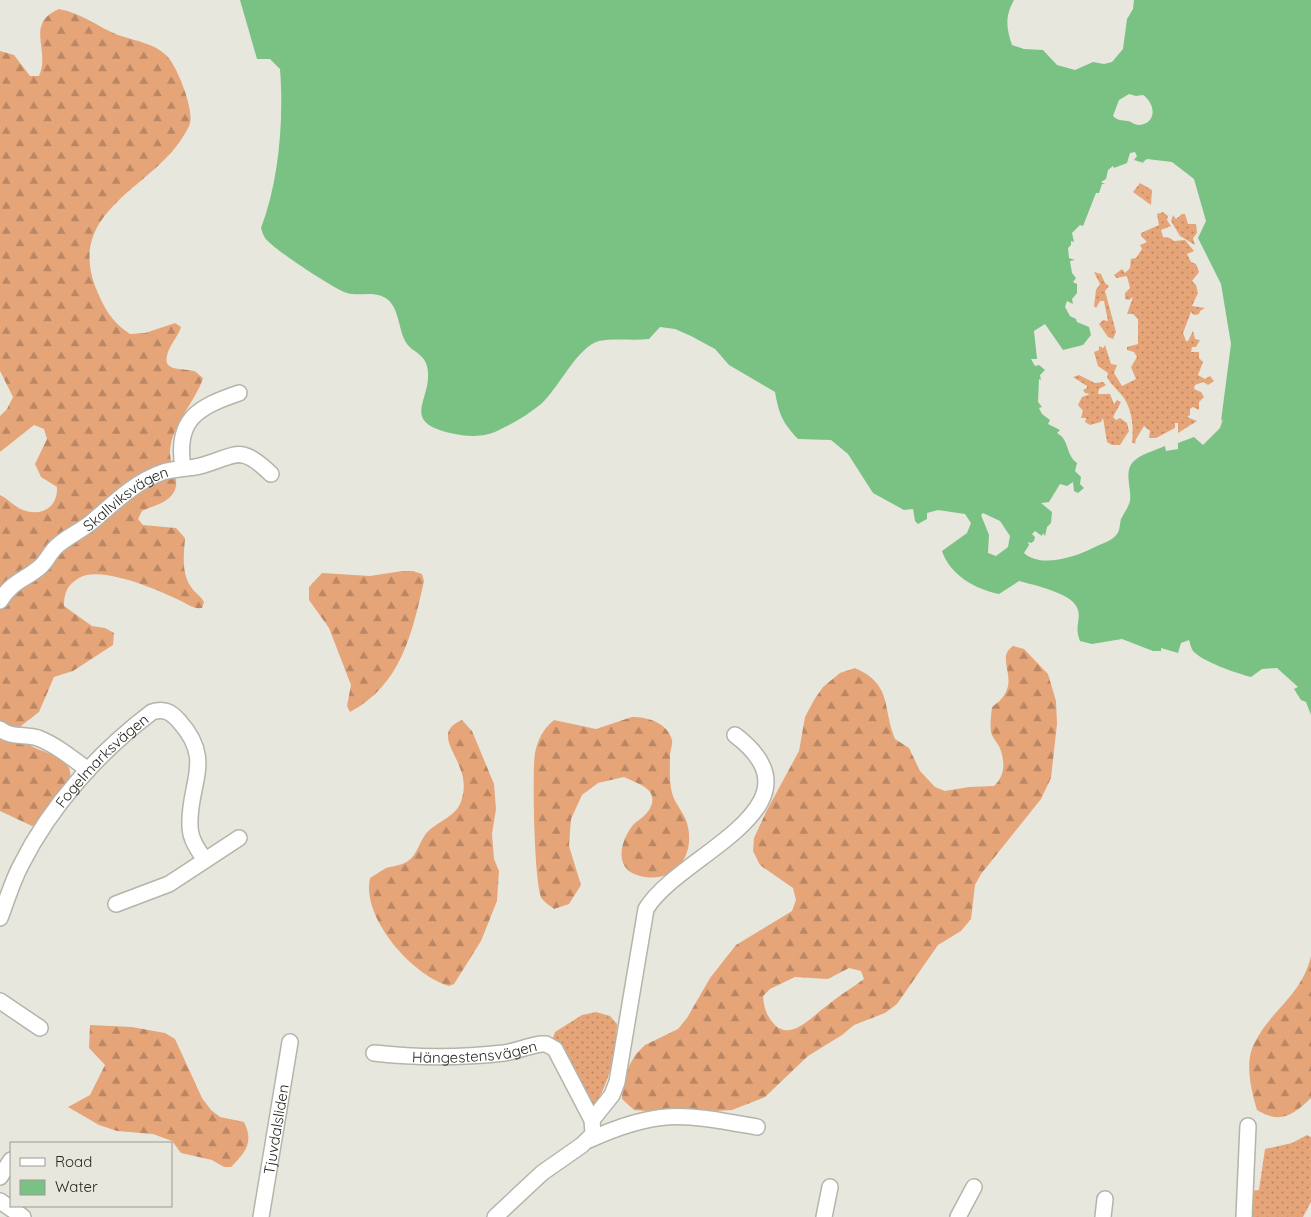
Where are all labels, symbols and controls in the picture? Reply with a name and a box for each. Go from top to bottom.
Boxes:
street label: Skallviksvägen [79,462,170,535]
street label: Fogelmarksvägen [51,709,152,811]
street label: Hängestensvägen [412,1036,539,1066]
street label: Tjuvdalsliden [259,1083,292,1176]
legend [10,1142,172,1207]
text: Road [55,1152,92,1171]
text: Water [55,1177,98,1196]

